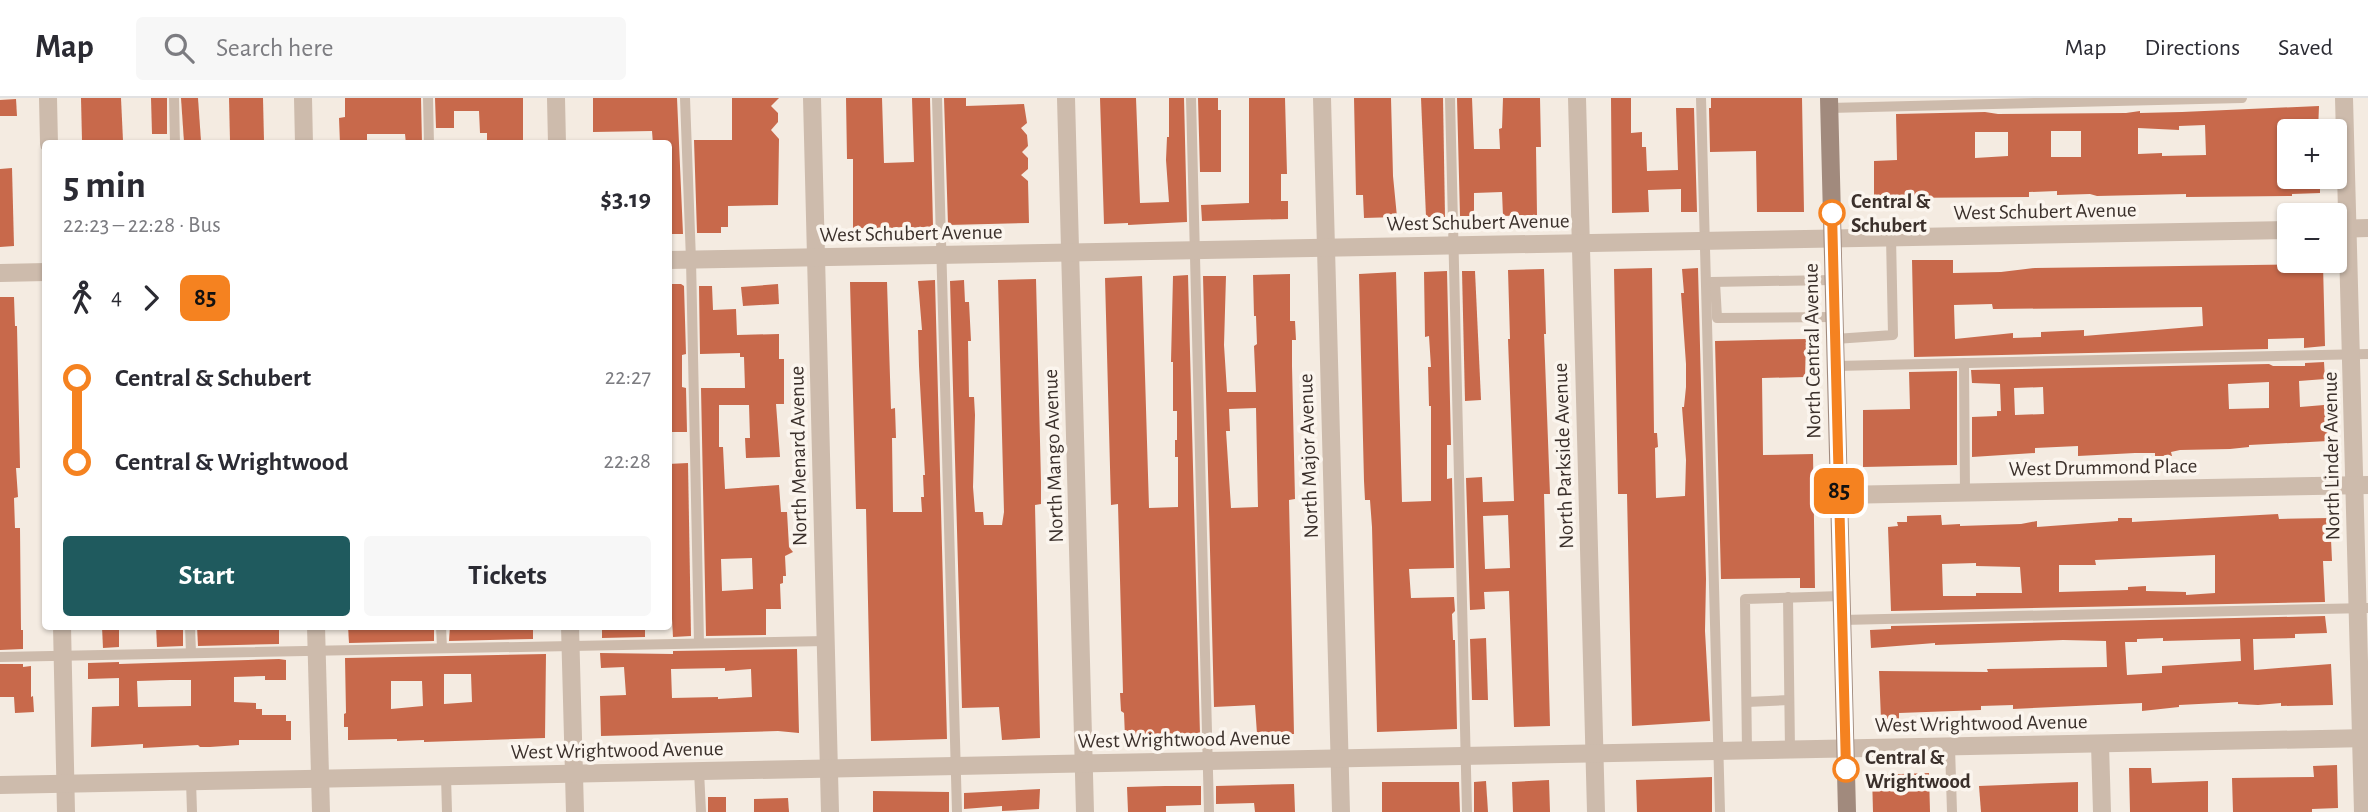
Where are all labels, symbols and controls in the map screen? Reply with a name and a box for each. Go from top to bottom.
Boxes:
search box [136,17,626,80]
icon: search [160,29,198,67]
text: Map [35,31,94,64]
text: Search here [216,35,334,61]
text: Map [2064,36,2106,60]
text: Directions [2144,36,2240,60]
text: Saved [2278,36,2333,60]
map controls [2277,119,2347,273]
button: + [2277,119,2347,189]
text: 5 min [63,167,146,205]
text: $3.19 [600,186,651,212]
place label: Central & Schubert [1851,191,1931,236]
street label: West Schubert Avenue [1953,199,2137,224]
marker: Central & Schubert [1819,200,1845,226]
button: − [2277,203,2347,273]
street label: West Schubert Avenue [1386,210,1570,235]
text: 22:23 – 22:28 · Bus [63,214,221,237]
street label: West Schubert Avenue [819,221,1003,246]
street label: North Central Avenue [1800,263,1825,439]
icon: walk [63,279,101,317]
icon: forward [132,279,170,317]
text: 4 [111,286,122,309]
text: 85 [194,286,216,310]
street label: North Parkside Avenue [1550,363,1577,549]
text: Central & Schubert [115,365,311,391]
text: 22:27 [605,366,651,389]
street label: North Menard Avenue [786,366,811,546]
street label: North Mango Avenue [1040,369,1067,543]
street label: North Linder Avenue [2320,372,2343,540]
street label: North Major Avenue [1295,373,1322,539]
text: Central & Wrightwood [115,449,348,475]
text: 22:28 [603,450,651,473]
street label: West Drummond Place [2009,455,2197,480]
line badge: 85 [1808,468,1870,514]
text: 85 [1828,479,1850,503]
button: Start [63,536,350,616]
button: Tickets [364,536,651,616]
street label: West Wrightwood Avenue [1874,711,2088,736]
street label: West Wrightwood Avenue [1077,727,1291,752]
street label: West Wrightwood Avenue [510,738,724,763]
place label: Central & Wrightwood [1865,747,1971,792]
marker: Central & Wrightwood [1833,756,1859,782]

